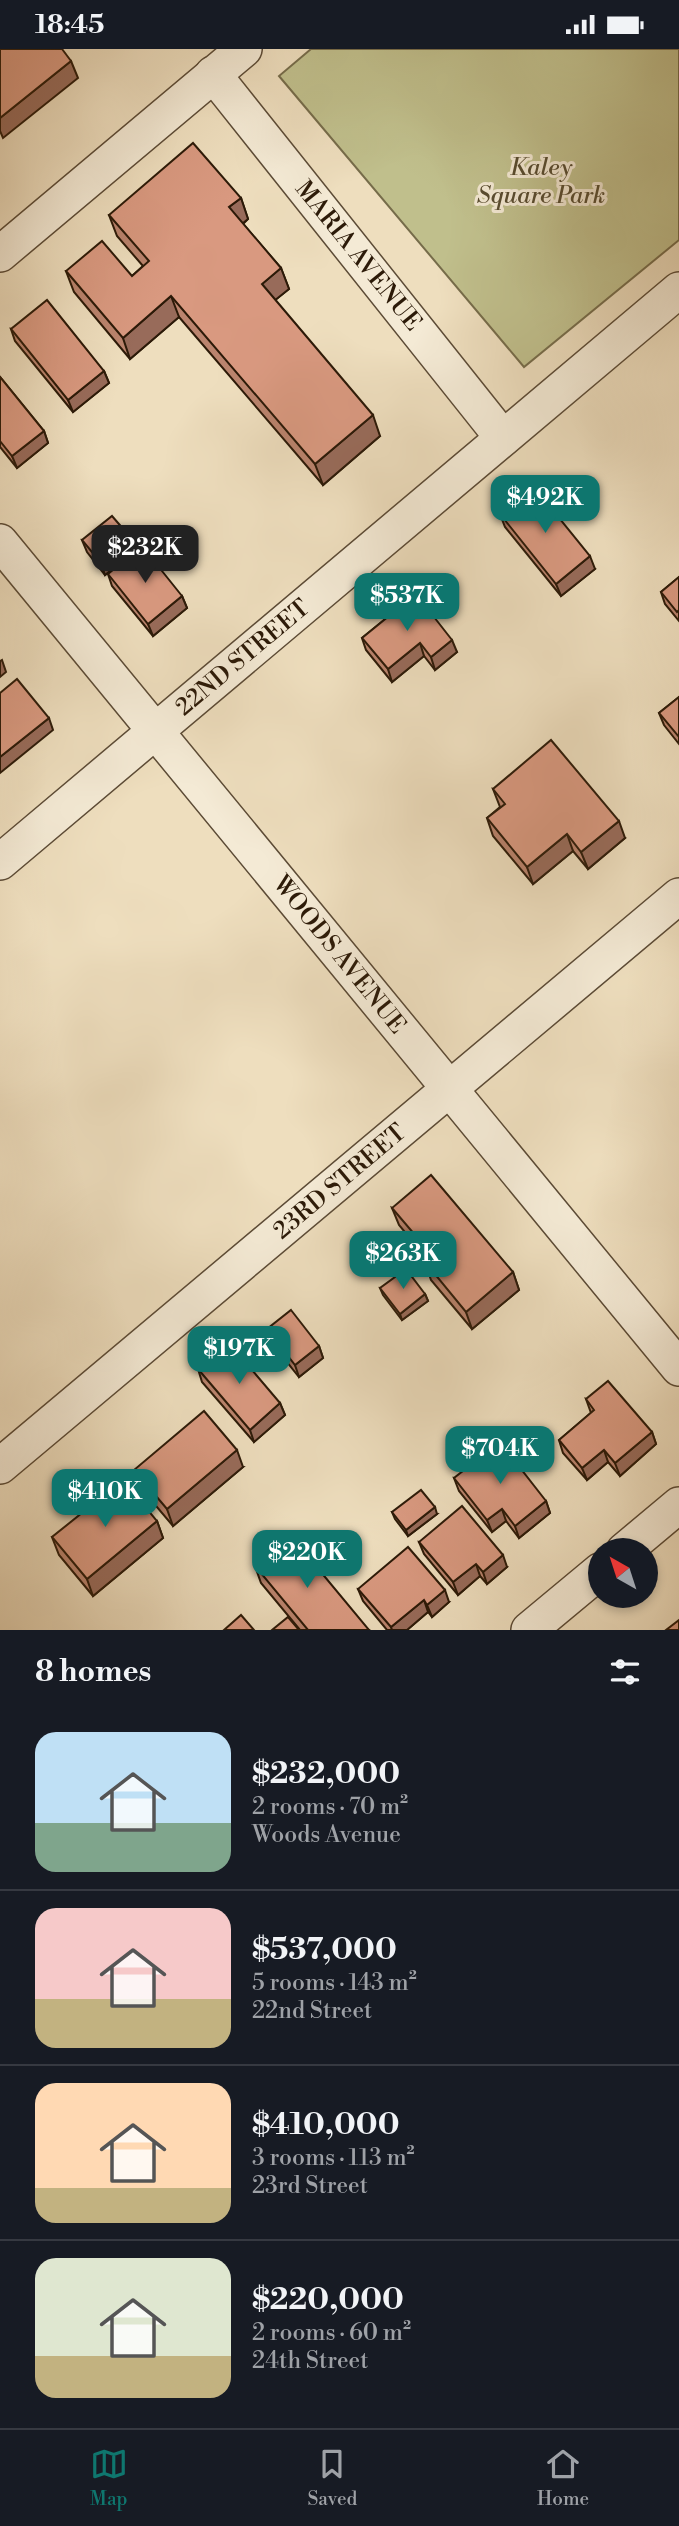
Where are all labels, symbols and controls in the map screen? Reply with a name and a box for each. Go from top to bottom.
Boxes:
text: 18:45 [35,9,104,41]
park label: Kaley Square Park [477,153,605,211]
street label: MARIA AVENUE [288,175,428,337]
pin: $492K [496,475,594,535]
text: $492K [507,484,583,512]
pin: $232K [96,525,194,585]
text: $232K [108,534,182,562]
pin: $537K [358,573,456,633]
text: $537K [370,582,444,610]
street label: 22ND STREET [170,593,316,723]
street label: WOODS AVENUE [265,869,412,1040]
street label: 23RD STREET [268,1118,412,1246]
pin: $263K [354,1231,452,1291]
text: $263K [365,1240,441,1268]
pin: $197K [190,1327,288,1386]
text: $197K [203,1335,275,1363]
pin: $704K [451,1427,549,1486]
text: $704K [461,1435,539,1463]
pin: $410K [56,1469,154,1529]
text: $410K [68,1478,142,1506]
pin: $220K [258,1531,356,1590]
north arrow [588,1538,658,1608]
map controls [588,1538,658,1608]
text: $220K [268,1539,346,1567]
text: 8 homes [35,1653,151,1691]
icon: filters [606,1653,644,1691]
text: $232,000 [252,1755,400,1793]
icon: home [91,1760,175,1844]
text: 2 rooms · 70 m² [252,1793,408,1821]
text: Woods Avenue [252,1821,401,1849]
text: $537,000 [252,1931,397,1969]
icon: home [91,1936,175,2020]
text: 5 rooms · 143 m² [252,1969,417,1997]
text: 22nd Street [252,1997,372,2025]
text: $410,000 [252,2106,399,2144]
icon: home [91,2111,175,2195]
text: 3 rooms · 113 m² [252,2144,415,2172]
text: 23rd Street [252,2172,368,2200]
text: $220,000 [252,2281,404,2319]
icon: home [91,2286,175,2370]
text: 2 rooms · 60 m² [252,2319,411,2347]
text: 24th Street [252,2347,368,2375]
tab: Map [90,2445,128,2511]
tab: Saved [307,2445,357,2511]
tab: Home [537,2445,589,2511]

